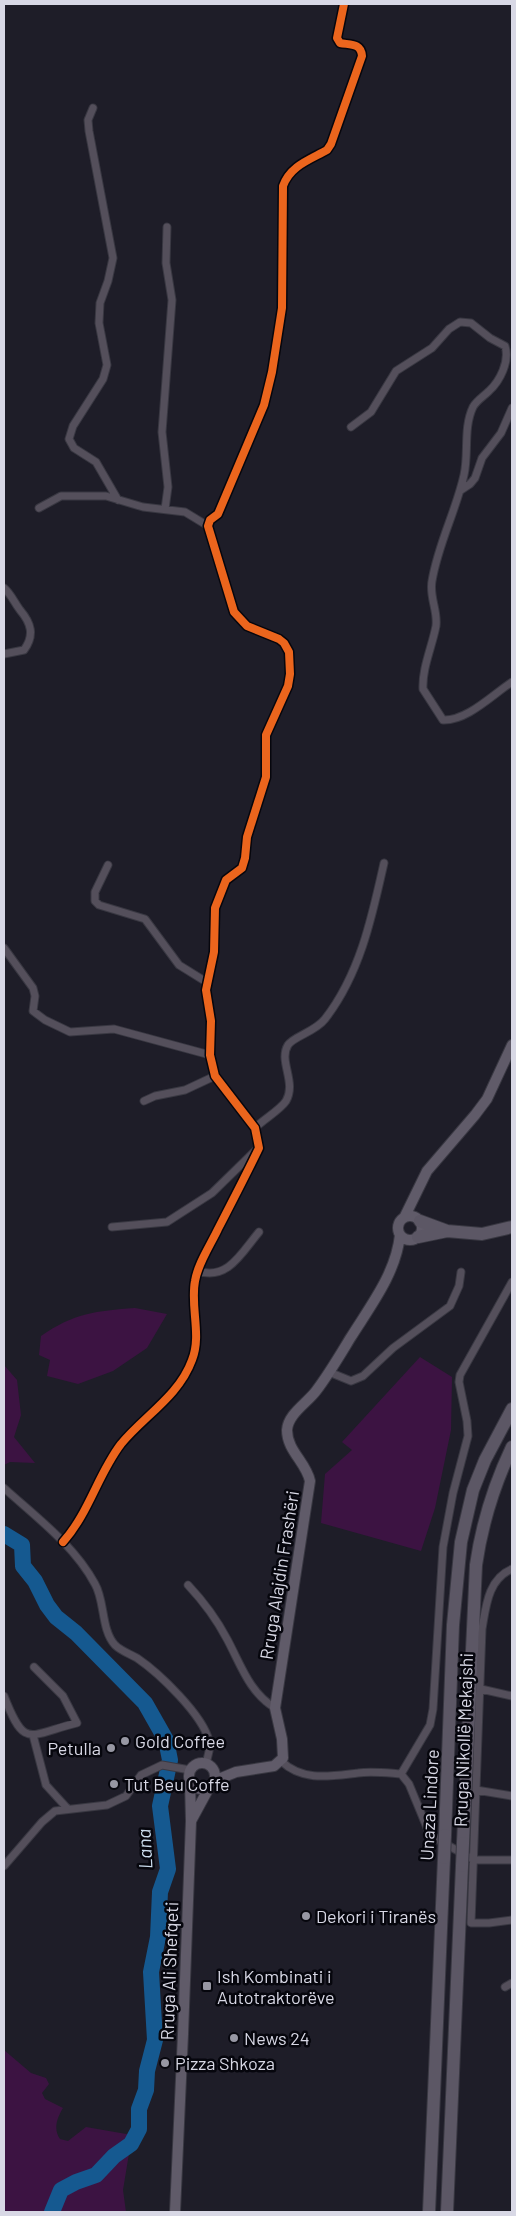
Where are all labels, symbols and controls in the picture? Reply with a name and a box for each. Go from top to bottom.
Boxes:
street label: Rruga Alajdin Frashëri [255,1489,303,1661]
street label: Rruga Nikollë Mekajshi [449,1653,477,1827]
place label: Gold Coffee [135,1730,225,1752]
marker: Gold Coffee [119,1735,131,1747]
place label: Petulla [48,1737,101,1759]
marker: Petulla [105,1742,117,1754]
street label: Unaza Lindore [415,1749,443,1861]
place label: Tut Beu Coffe [124,1773,230,1795]
marker: Tut Beu Coffe [108,1778,120,1790]
water label: Lana [131,1828,157,1870]
street label: Rruga Ali Shefqeti [156,1901,182,2041]
place label: Dekori i Tiranës [316,1905,436,1927]
marker: Dekori i Tiranës [300,1910,312,1922]
place label: Ish Kombinati i Autotraktorëve [217,1965,335,2008]
marker: Ish Kombinati i Autotraktorëve [201,1980,213,1992]
place label: News 24 [244,2027,310,2049]
marker: News 24 [228,2032,240,2044]
place label: Pizza Shkoza [175,2052,275,2074]
marker: Pizza Shkoza [159,2057,171,2069]

